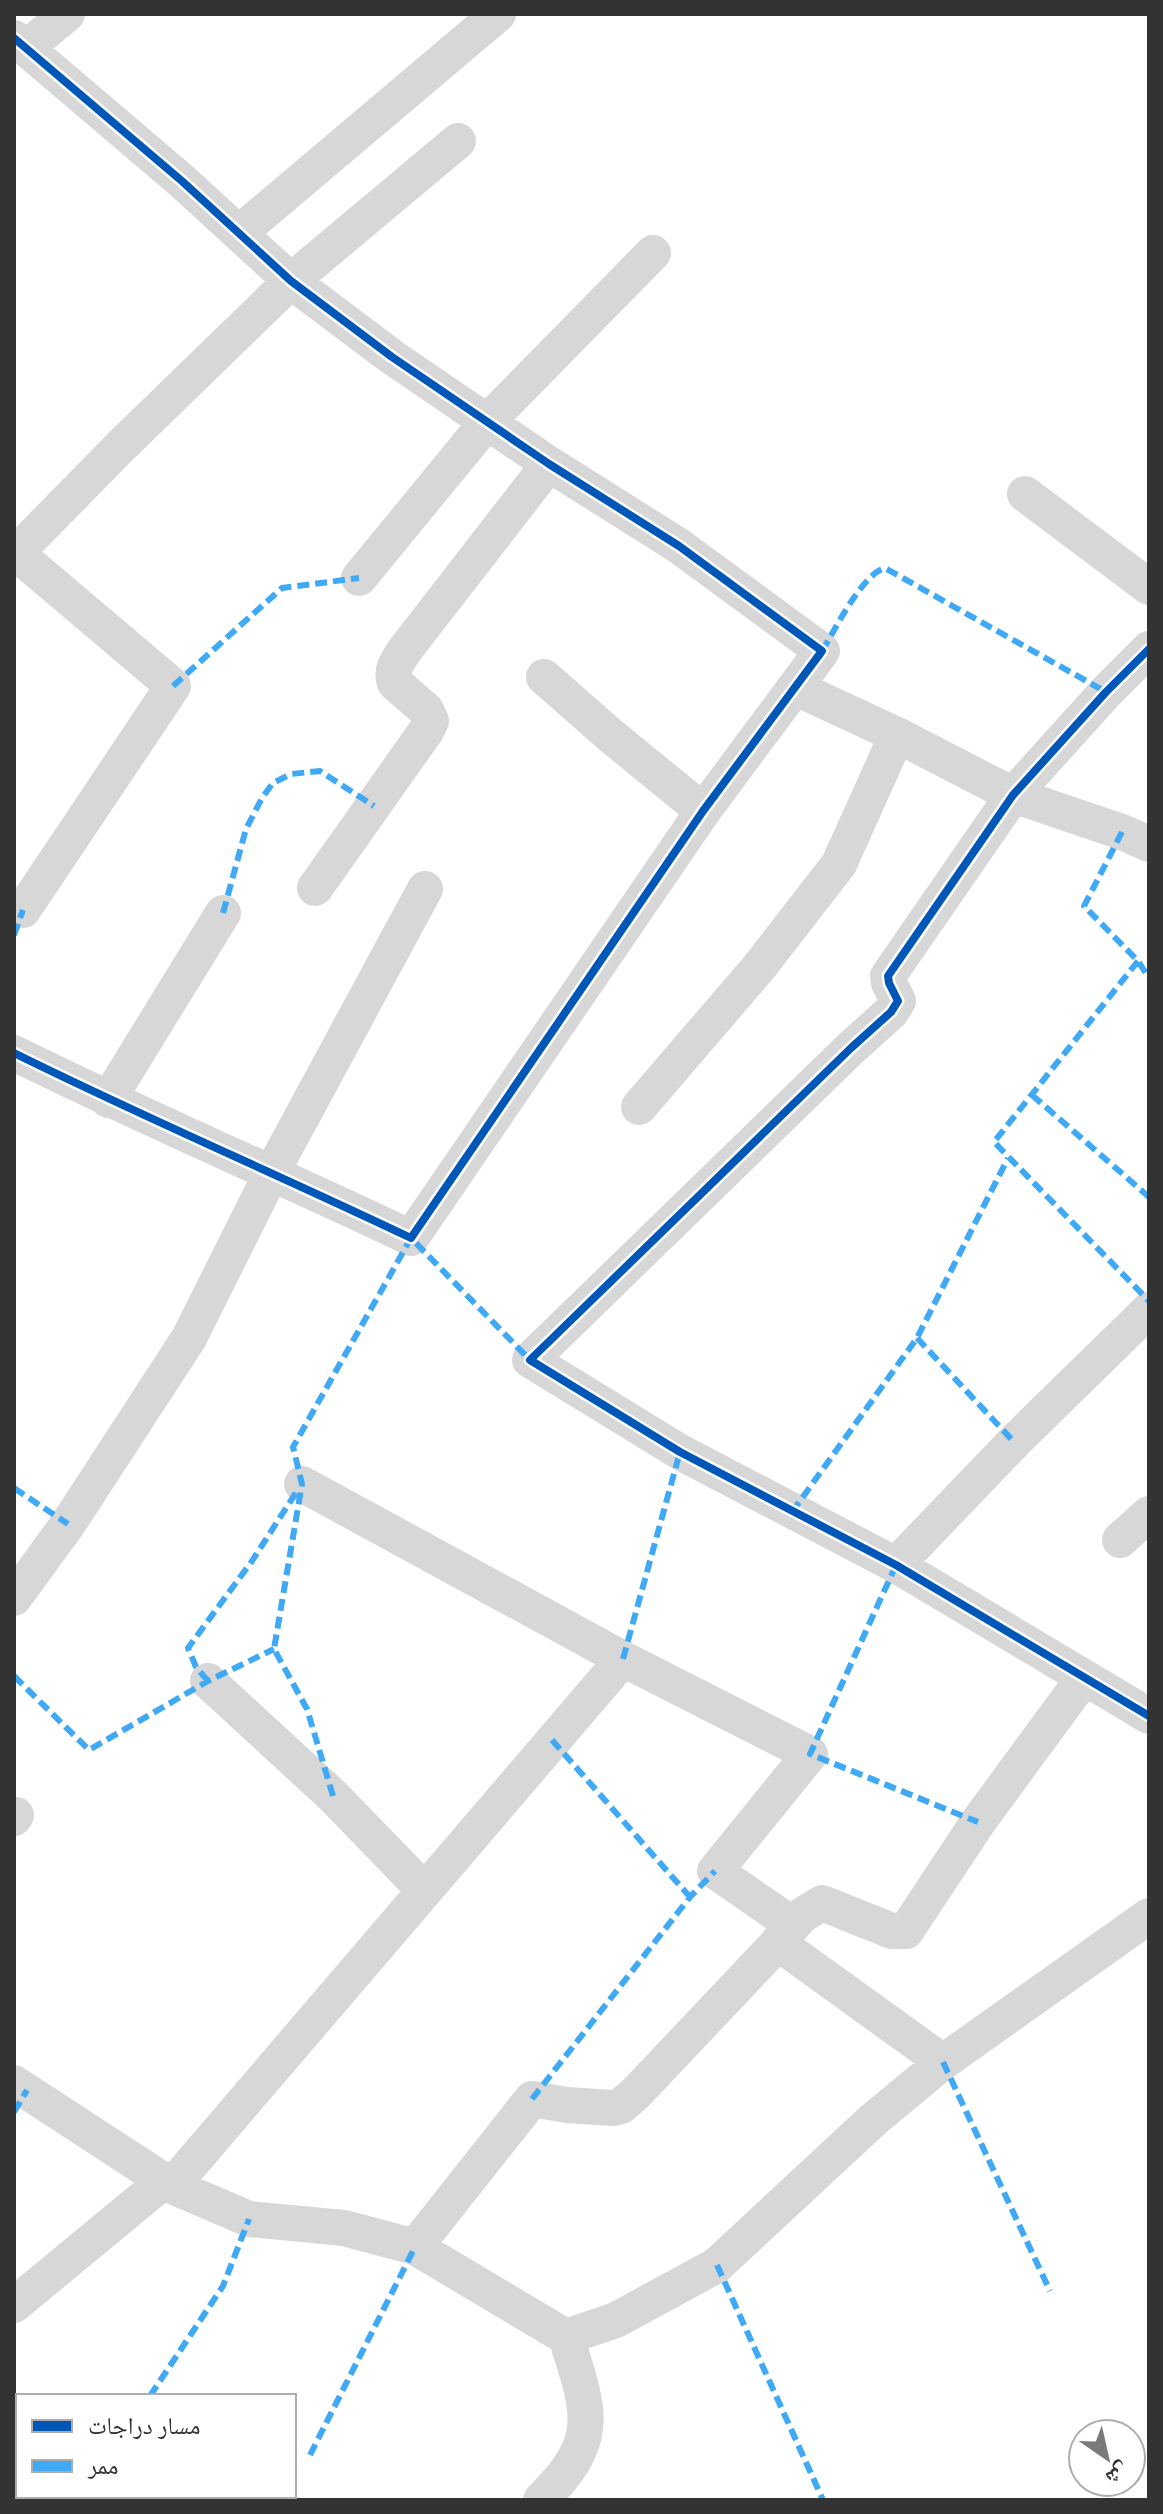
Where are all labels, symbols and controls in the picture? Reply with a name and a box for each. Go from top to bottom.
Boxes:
legend [16,2394,296,2498]
text: مسار دراجات [88,2411,200,2440]
north arrow [1067,2418,1147,2498]
text: ممر [87,2451,119,2480]
text: ش [1101,2456,1135,2492]

